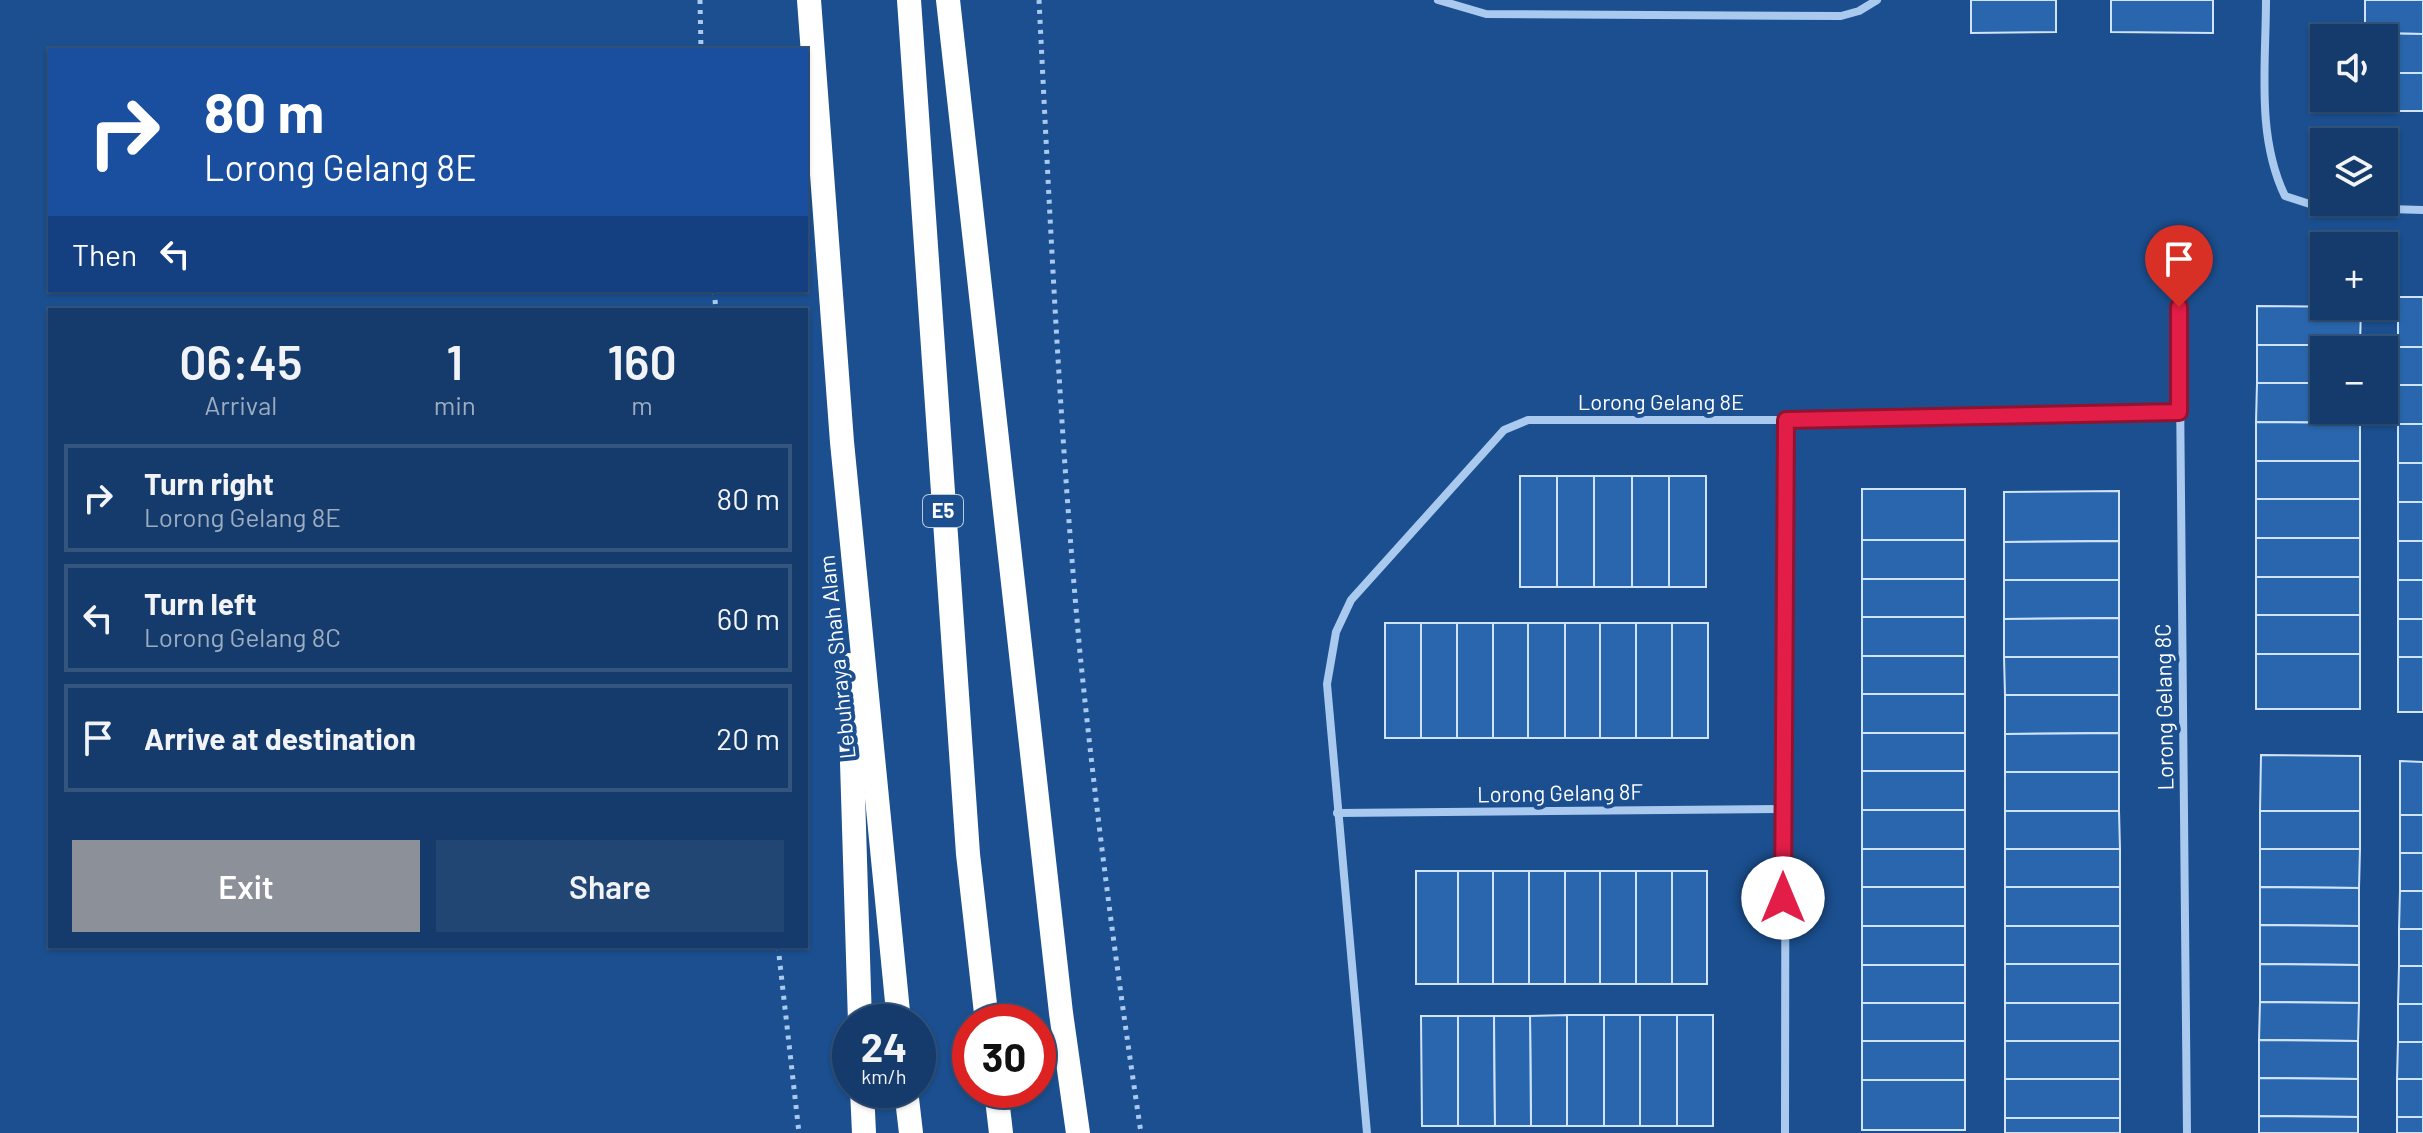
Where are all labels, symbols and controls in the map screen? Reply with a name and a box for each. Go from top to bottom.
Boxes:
map controls [2310,24,2398,424]
button: sound [2310,24,2398,112]
text: 80 m [204,77,324,144]
icon: right [72,80,176,184]
button: layers [2310,128,2398,216]
text: Lorong Gelang 8E [204,145,477,188]
pin [2145,225,2213,307]
icon: left [153,232,197,276]
button: + [2310,232,2398,320]
text: Then [72,236,137,272]
icon: arrive [2157,237,2201,281]
text: 06:45 [179,332,302,390]
text: 1 [446,332,463,390]
text: 160 [607,332,677,390]
button: − [2310,336,2398,424]
street label: Lorong Gelang 8E [1578,388,1744,414]
text: Arrival [205,389,277,420]
text: min [434,389,476,420]
text: m [631,389,653,420]
text: Turn right [144,465,274,501]
icon: right [76,476,120,520]
text: 80 m [717,480,780,516]
road number: E5 [923,495,963,527]
text: Lorong Gelang 8E [144,501,341,532]
street label: Lebuhraya Shah Alam [812,554,860,760]
text: Turn left [144,585,257,621]
icon: left [76,596,120,640]
text: 60 m [717,600,780,636]
text: Lorong Gelang 8C [144,621,341,652]
street label: Lorong Gelang 8C [2149,623,2177,791]
icon: arrive [76,716,120,760]
text: Arrive at destination [144,720,416,756]
text: 20 m [716,720,780,756]
street label: Lorong Gelang 8F [1477,778,1644,806]
button: Exit [72,840,420,932]
button: Share [436,840,784,932]
position arrow [1741,856,1825,940]
speed limit sign: 30 [952,1004,1056,1108]
text: 24 [861,1022,907,1070]
text: km/h [861,1064,907,1088]

